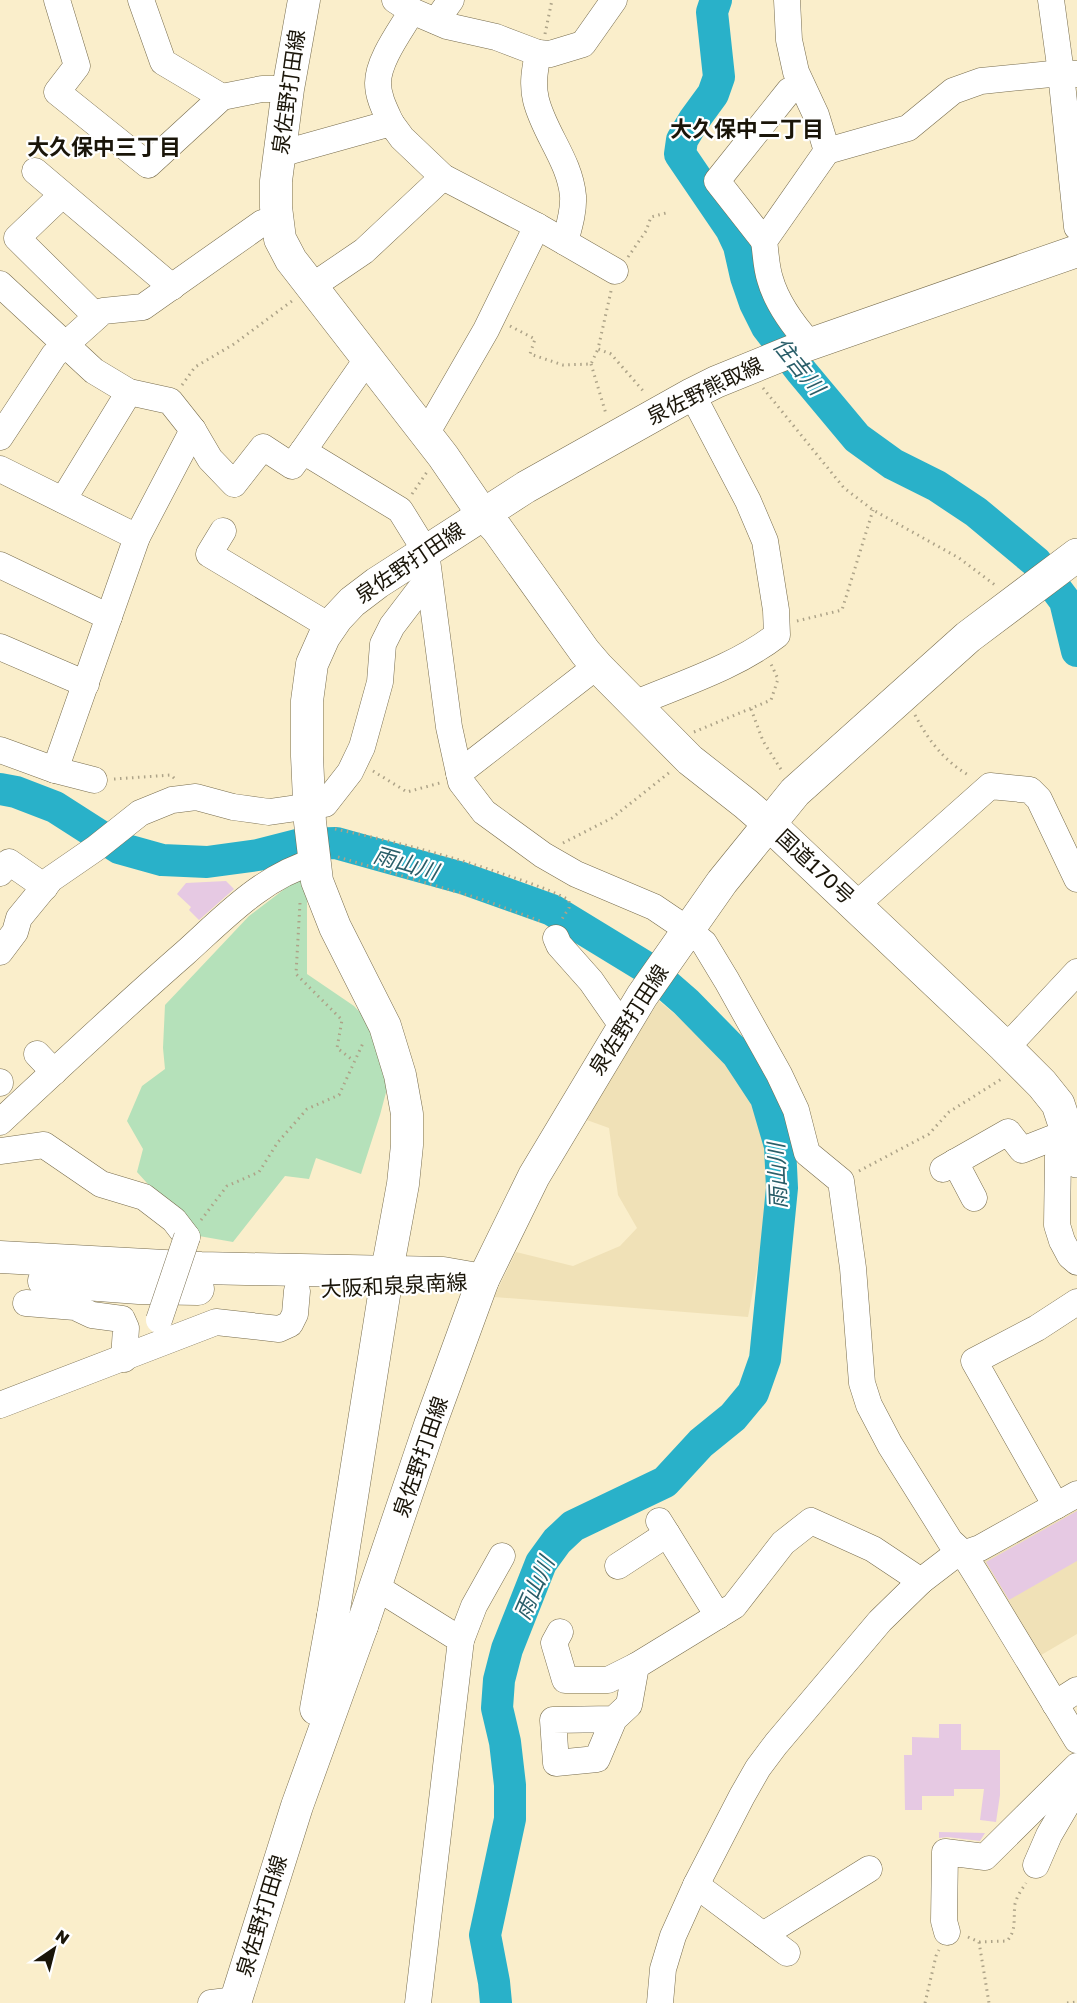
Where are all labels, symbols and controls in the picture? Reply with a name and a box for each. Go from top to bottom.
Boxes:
street label: 泉佐野打田線 [266,28,310,156]
district label: 大久保中二丁目 [670,115,824,142]
district label: 大久保中三丁目 [27,133,181,160]
water label: 住吉川 [768,332,832,401]
street label: 泉佐野熊取線 [642,351,767,429]
street label: 泉佐野打田線 [350,516,469,608]
street label: 国道170号 [771,824,860,909]
water label: 雨山川 [371,840,443,885]
street label: 泉佐野打田線 [583,960,673,1079]
water label: 雨山川 [762,1141,791,1209]
street label: 大阪和泉泉南線 [320,1268,468,1302]
street label: 泉佐野打田線 [387,1393,453,1520]
water label: 雨山川 [508,1550,560,1623]
street label: 泉佐野打田線 [230,1852,292,1980]
north arrow [24,1919,84,1979]
text: N [52,1925,73,1948]

